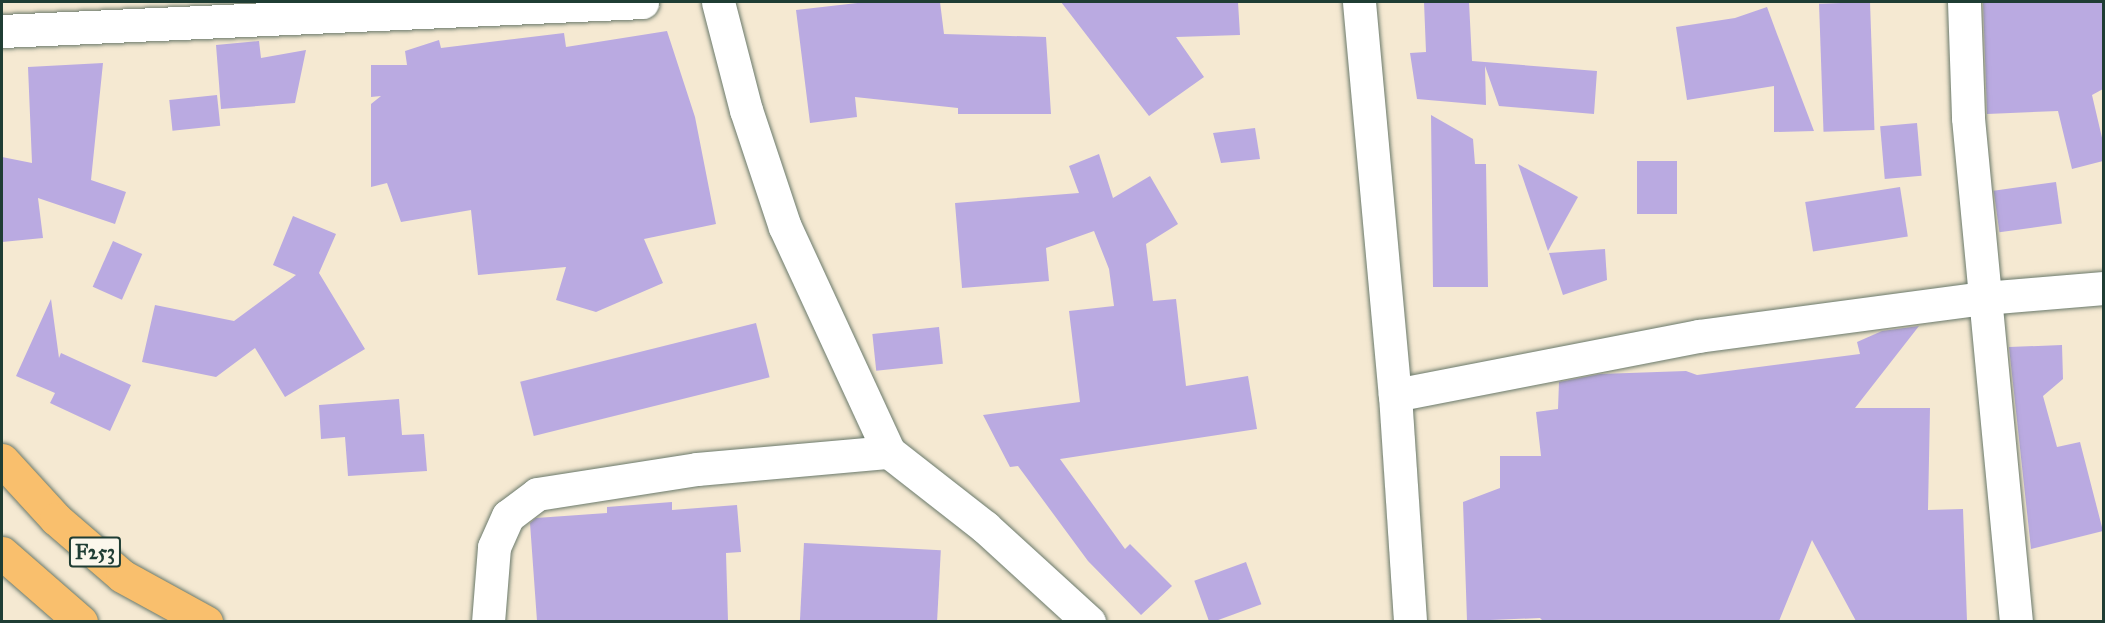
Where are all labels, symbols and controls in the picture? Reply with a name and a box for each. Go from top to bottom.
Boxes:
road number: F253 [68,535,122,569]

